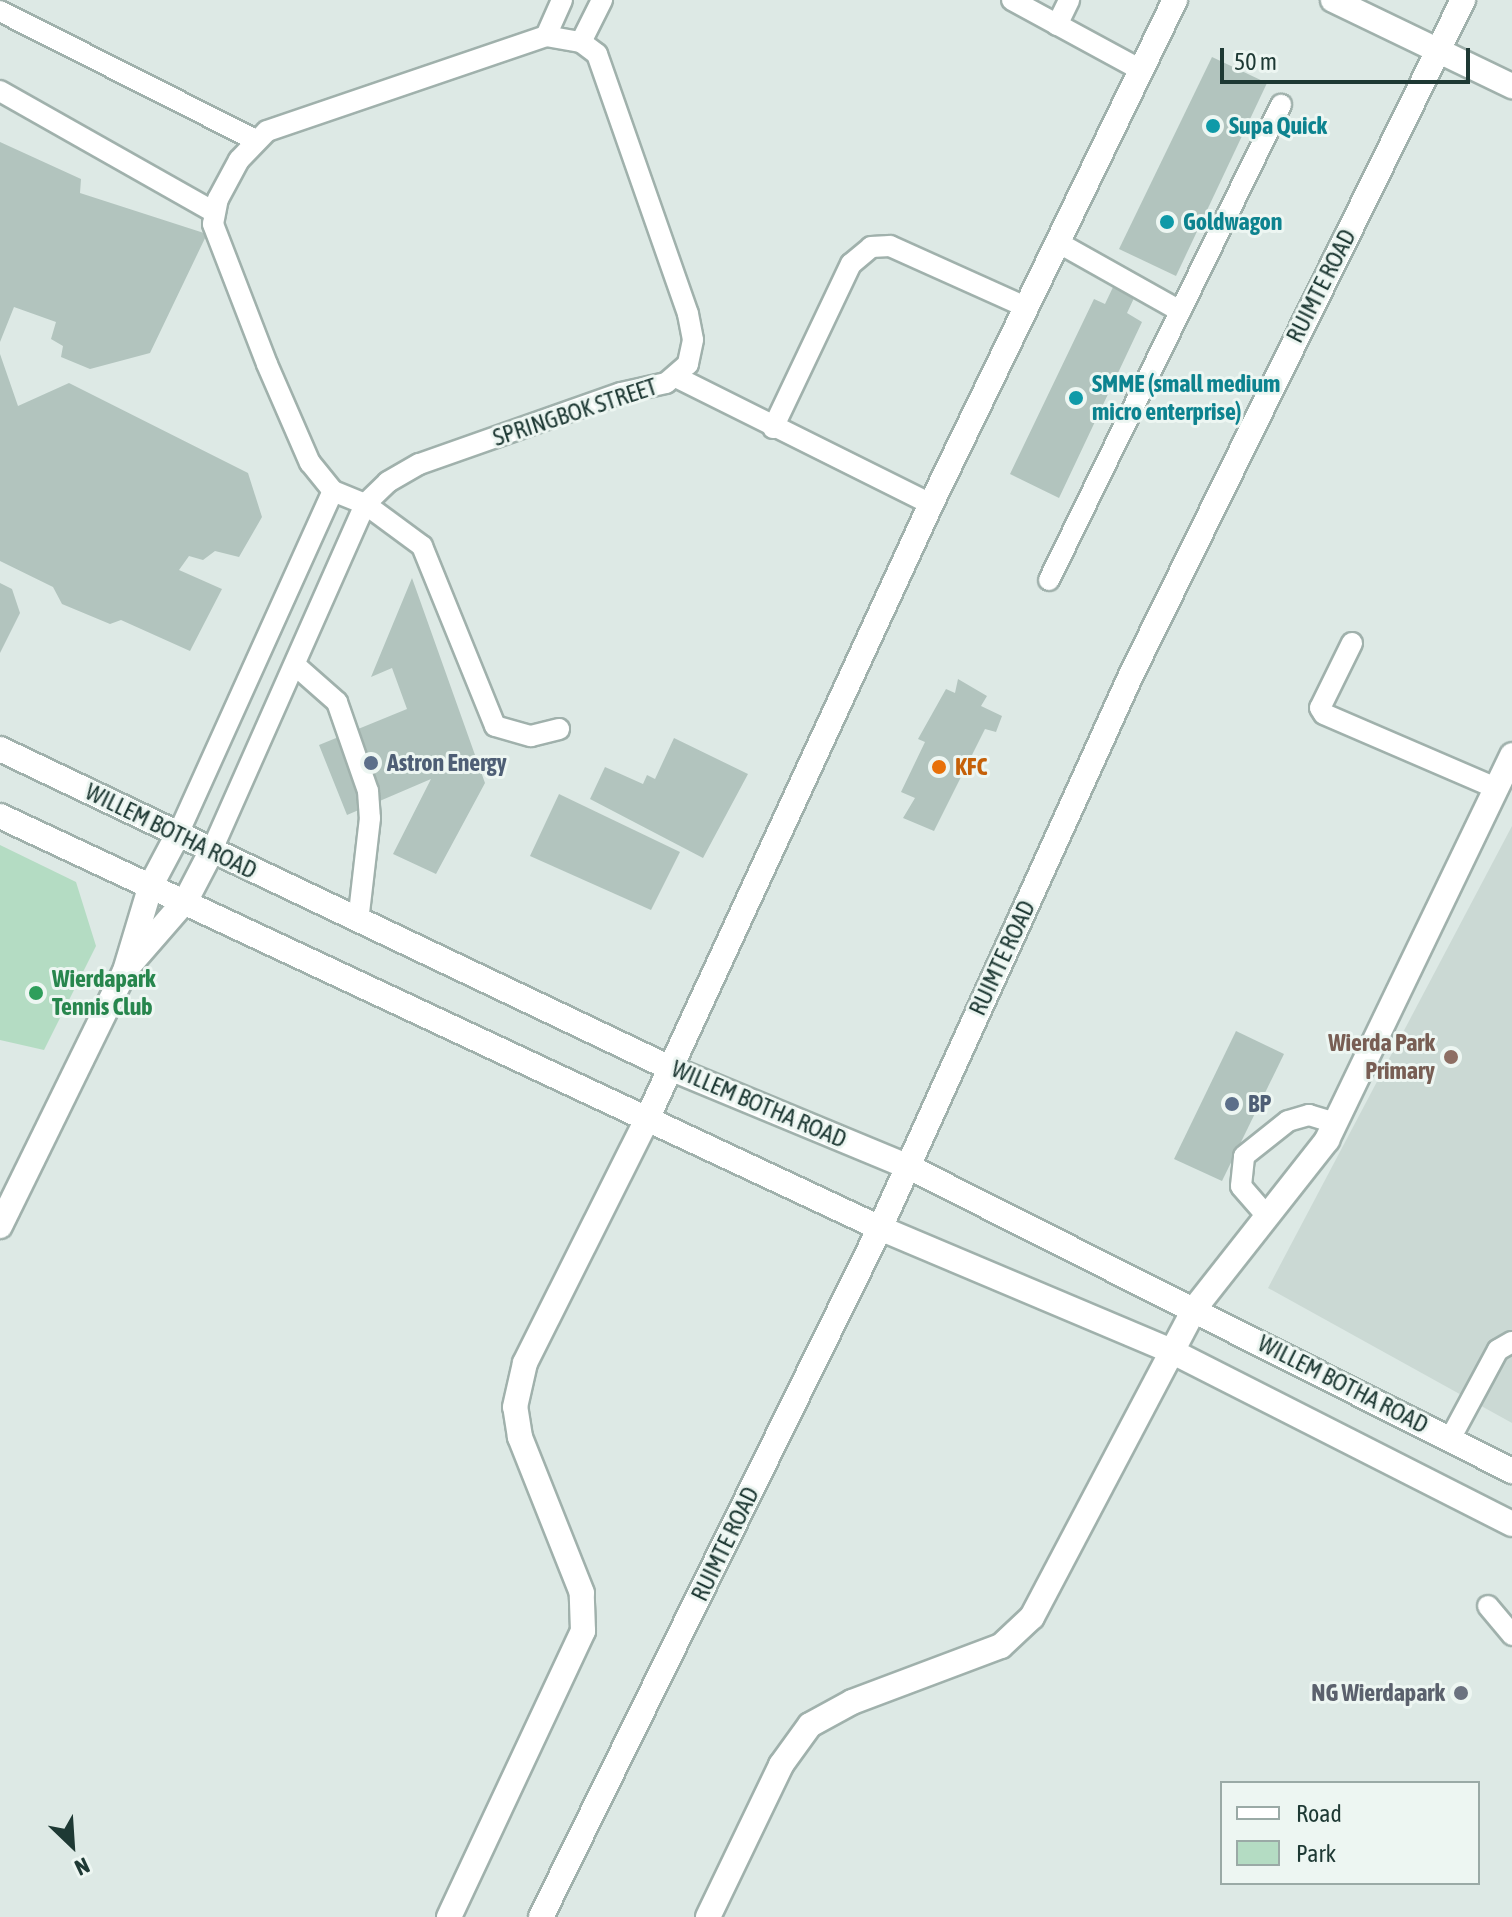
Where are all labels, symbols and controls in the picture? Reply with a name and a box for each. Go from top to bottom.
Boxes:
scale bar [1224,32,1474,82]
text: 50 m [1234,48,1277,75]
place label: Supa Quick [1229,112,1327,140]
marker: Supa Quick [1204,117,1222,135]
place label: Goldwagon [1183,208,1283,236]
marker: Goldwagon [1158,213,1176,231]
street label: RUIMTE ROAD [1280,224,1362,348]
place label: SMME (small medium micro enterprise) [1092,370,1280,426]
street label: SPRINGBOK STREET [489,372,661,452]
marker: SMME (small medium micro enterprise) [1067,389,1085,407]
place label: Astron Energy [387,749,507,777]
place label: KFC [955,753,987,781]
marker: Astron Energy [362,754,380,772]
marker: KFC [930,758,948,776]
street label: WILLEM BOTHA ROAD [81,777,261,885]
street label: RUIMTE ROAD [963,896,1041,1020]
place label: Wierdapark Tennis Club [52,965,156,1021]
marker: Wierdapark Tennis Club [27,984,45,1002]
place label: Wierda Park Primary [1328,1029,1435,1085]
marker: Wierda Park Primary [1442,1048,1460,1066]
street label: WILLEM BOTHA ROAD [667,1054,851,1154]
place label: BP [1248,1090,1271,1118]
marker: BP [1223,1095,1241,1113]
street label: WILLEM BOTHA ROAD [1253,1329,1433,1439]
street label: RUIMTE ROAD [685,1482,765,1606]
place label: NG Wierdapark [1311,1679,1445,1707]
marker: NG Wierdapark [1452,1684,1470,1702]
legend [1220,1781,1480,1885]
text: Road [1296,1800,1342,1827]
north arrow [32,1805,112,1885]
text: Park [1296,1840,1336,1867]
text: N [71,1852,94,1881]

